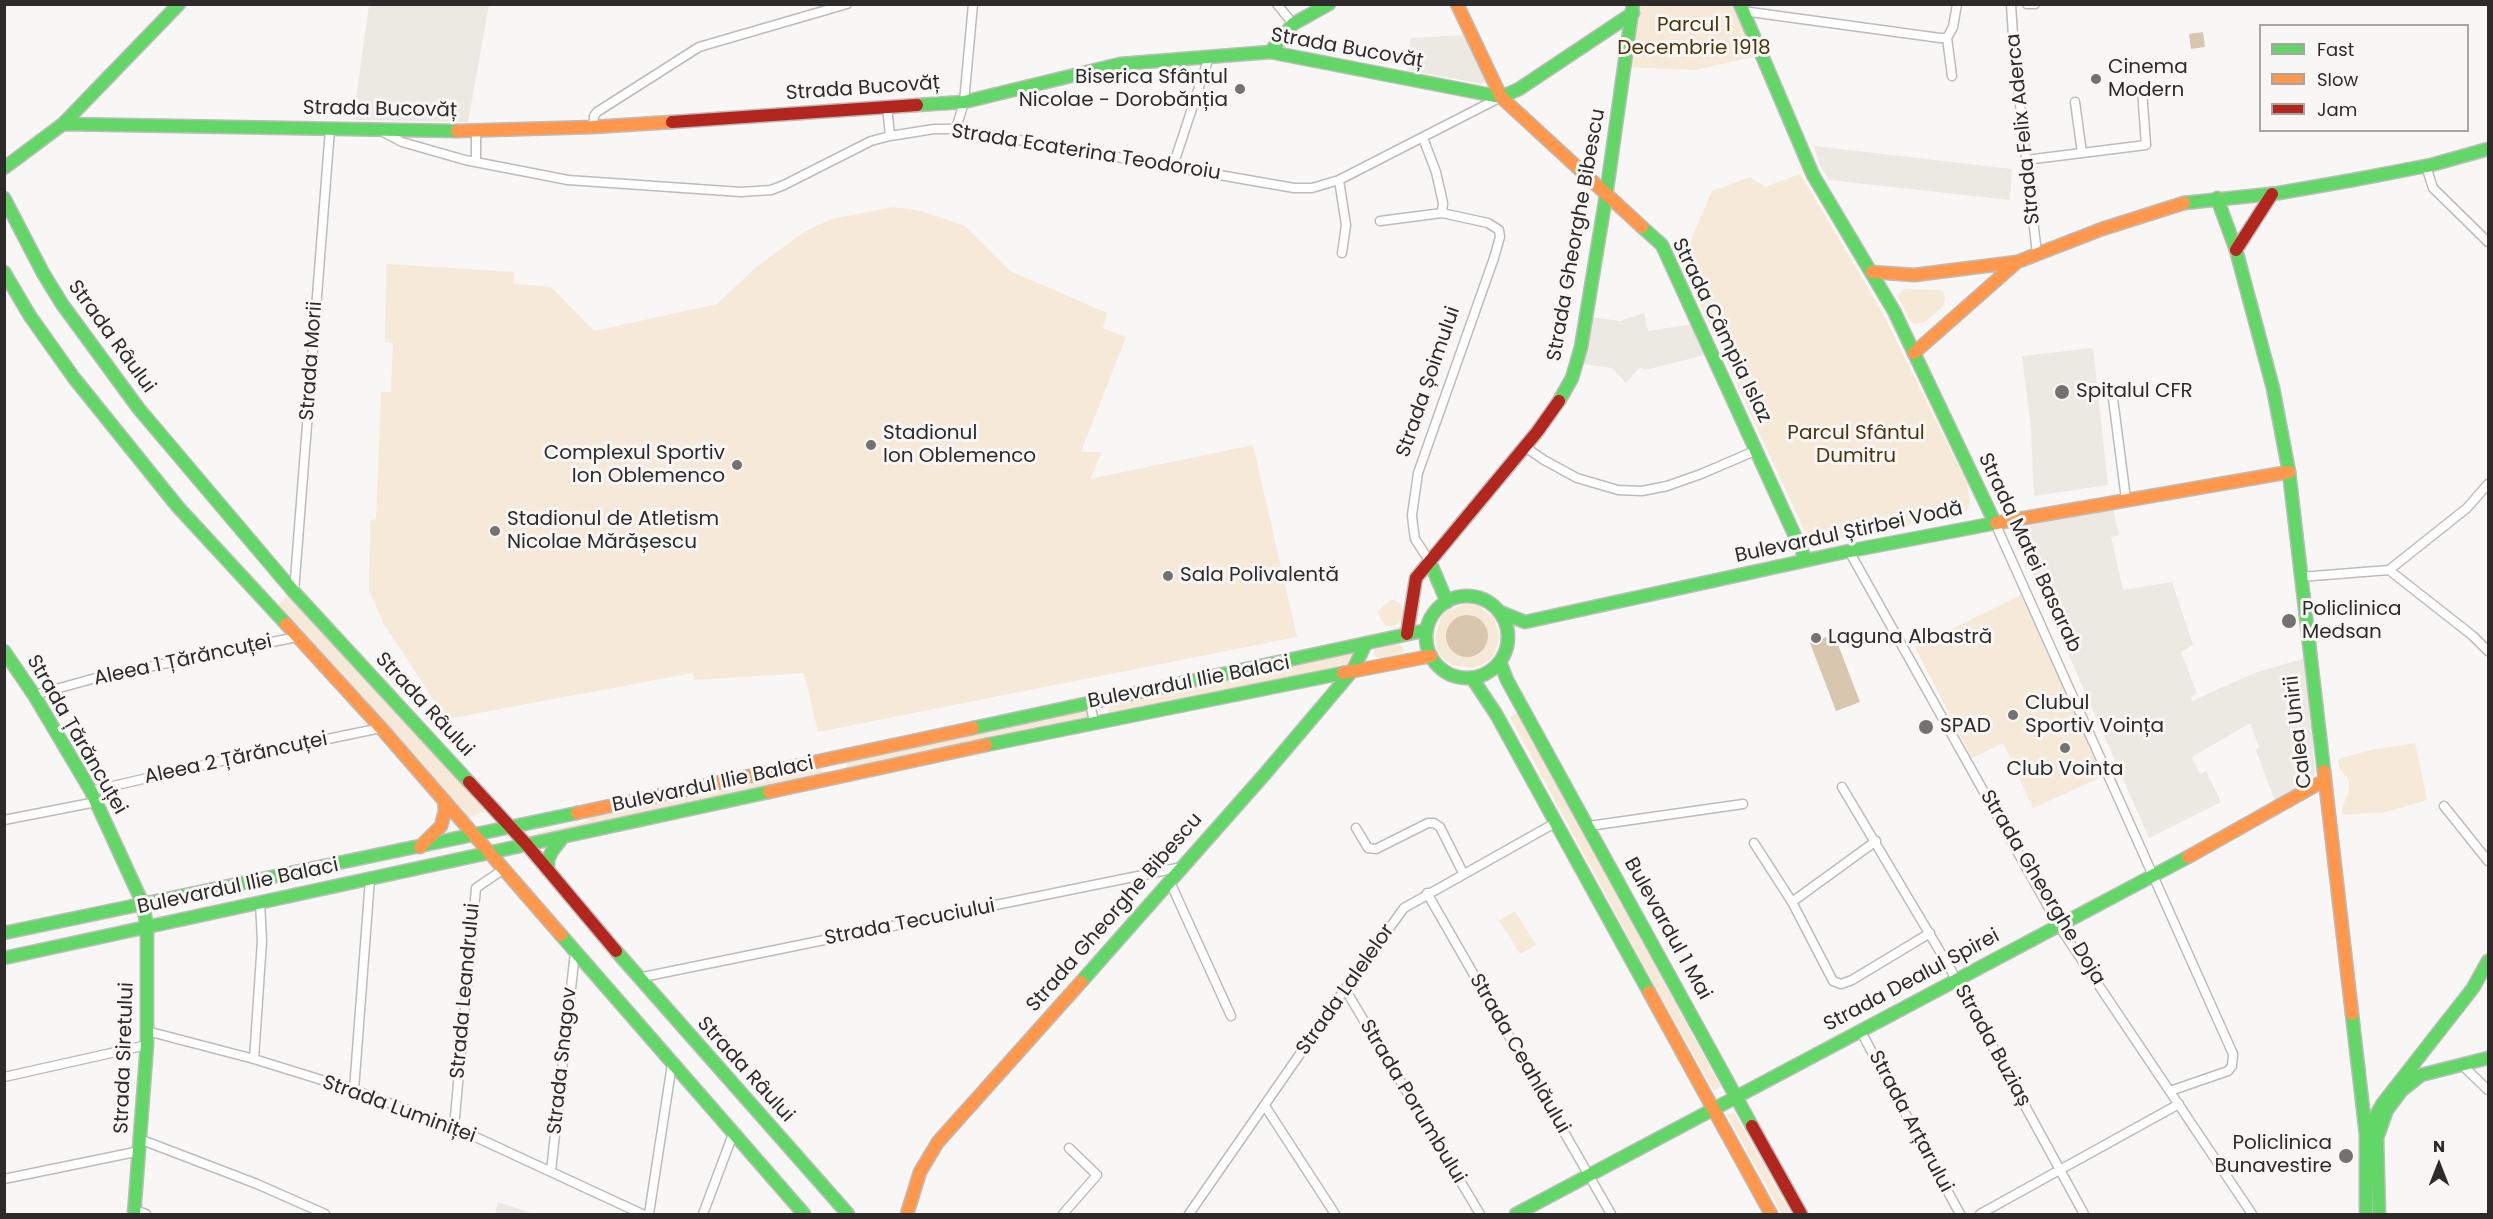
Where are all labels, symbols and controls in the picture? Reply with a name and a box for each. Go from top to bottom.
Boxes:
park label: Parcul 1 Decembrie 1918 [1617,14,1771,61]
street label: Strada Bucovăț [1269,24,1425,74]
legend [2259,24,2469,132]
street label: Strada Felix Aderca [2002,32,2046,226]
text: Fast [2317,37,2354,62]
place label: Cinema Modern [2108,56,2188,103]
place label: Biserica Sfântul Nicolae - Dorobănția [1019,66,1228,113]
text: Slow [2317,67,2358,92]
street label: Strada Bucovăț [785,72,941,106]
marker: Cinema Modern [2089,72,2103,86]
marker: Biserica Sfântul Nicolae - Dorobănția [1233,82,1247,96]
street label: Strada Bucovăț [303,97,457,123]
text: Jam [2317,97,2357,122]
street label: Strada Gheorghe Bibescu [1543,107,1611,363]
street label: Strada Ecaterina Teodoroiu [950,120,1222,186]
street label: Strada Câmpia Islaz [1666,235,1776,427]
street label: Strada Râului [62,276,160,398]
street label: Strada Morii [296,300,328,422]
street label: Strada Șoimului [1392,303,1466,461]
place label: Spitalul CFR [2076,380,2193,404]
marker: Spitalul CFR [2053,383,2071,401]
place label: Stadionul Ion Oblemenco [883,422,1036,469]
park label: Parcul Sfântul Dumitru [1787,422,1925,469]
marker: Stadionul Ion Oblemenco [864,438,878,452]
place label: Complexul Sportiv Ion Oblemenco [544,442,725,489]
street label: Strada Matei Basarab [1972,449,2086,657]
marker: Complexul Sportiv Ion Oblemenco [730,458,744,472]
street label: Bulevardul Știrbei Vodă [1733,497,1965,569]
place label: Stadionul de Atletism Nicolae Mărășescu [507,508,719,555]
marker: Stadionul de Atletism Nicolae Mărășescu [488,524,502,538]
place label: Sala Polivalentă [1180,564,1339,588]
marker: Sala Polivalentă [1161,569,1175,583]
place label: Policlinica Medsan [2302,598,2402,645]
marker: Policlinica Medsan [2280,612,2298,630]
place label: Laguna Albastră [1828,626,1992,650]
street label: Aleea 1 Țărăncuței [92,630,274,692]
marker: Laguna Albastră [1809,631,1823,645]
street label: Strada Râului [370,648,478,762]
street label: Strada Țărăncuței [21,651,131,819]
street label: Bulevardul Ilie Balaci [1086,652,1292,714]
street label: Calea Unirii [2280,674,2318,790]
place label: Clubul Sportiv Voința [2025,692,2164,739]
marker: Clubul Sportiv Voința [2006,708,2020,722]
place label: SPAD [1940,715,1991,739]
marker: SPAD [1917,718,1935,736]
street label: Aleea 2 Țărăncuței [142,728,330,790]
marker: Club Vointa [2058,741,2072,755]
street label: Bulevardul Ilie Balaci [610,752,816,818]
place label: Club Vointa [2007,758,2123,782]
street label: Strada Gheorghe Doja [1974,786,2110,990]
street label: Strada Gheorghe Bibescu [1022,809,1208,1017]
street label: Bulevardul Ilie Balaci [135,854,341,920]
street label: Bulevardul 1 Mai [1618,854,1716,1004]
street label: Strada Tecuciului [823,895,997,951]
street label: Strada Leandrului [446,902,486,1080]
street label: Strada Lalelelor [1292,920,1400,1060]
street label: Strada Dealul Spirei [1820,925,2004,1037]
street label: Strada Ceahlăului [1464,970,1574,1138]
street label: Strada Buziaș [1949,981,2035,1111]
street label: Strada Siretului [110,982,140,1134]
street label: Strada Snagov [543,986,583,1136]
street label: Strada Râului [691,1012,799,1128]
street label: Strada Porumbului [1354,1016,1470,1188]
street label: Strada Arțarului [1863,1047,1957,1197]
street label: Strada Luminiței [319,1071,479,1149]
place label: Policlinica Bunavestire [2215,1132,2332,1179]
north arrow [2409,1135,2469,1195]
text: N [2433,1135,2445,1158]
marker: Policlinica Bunavestire [2337,1147,2355,1165]

